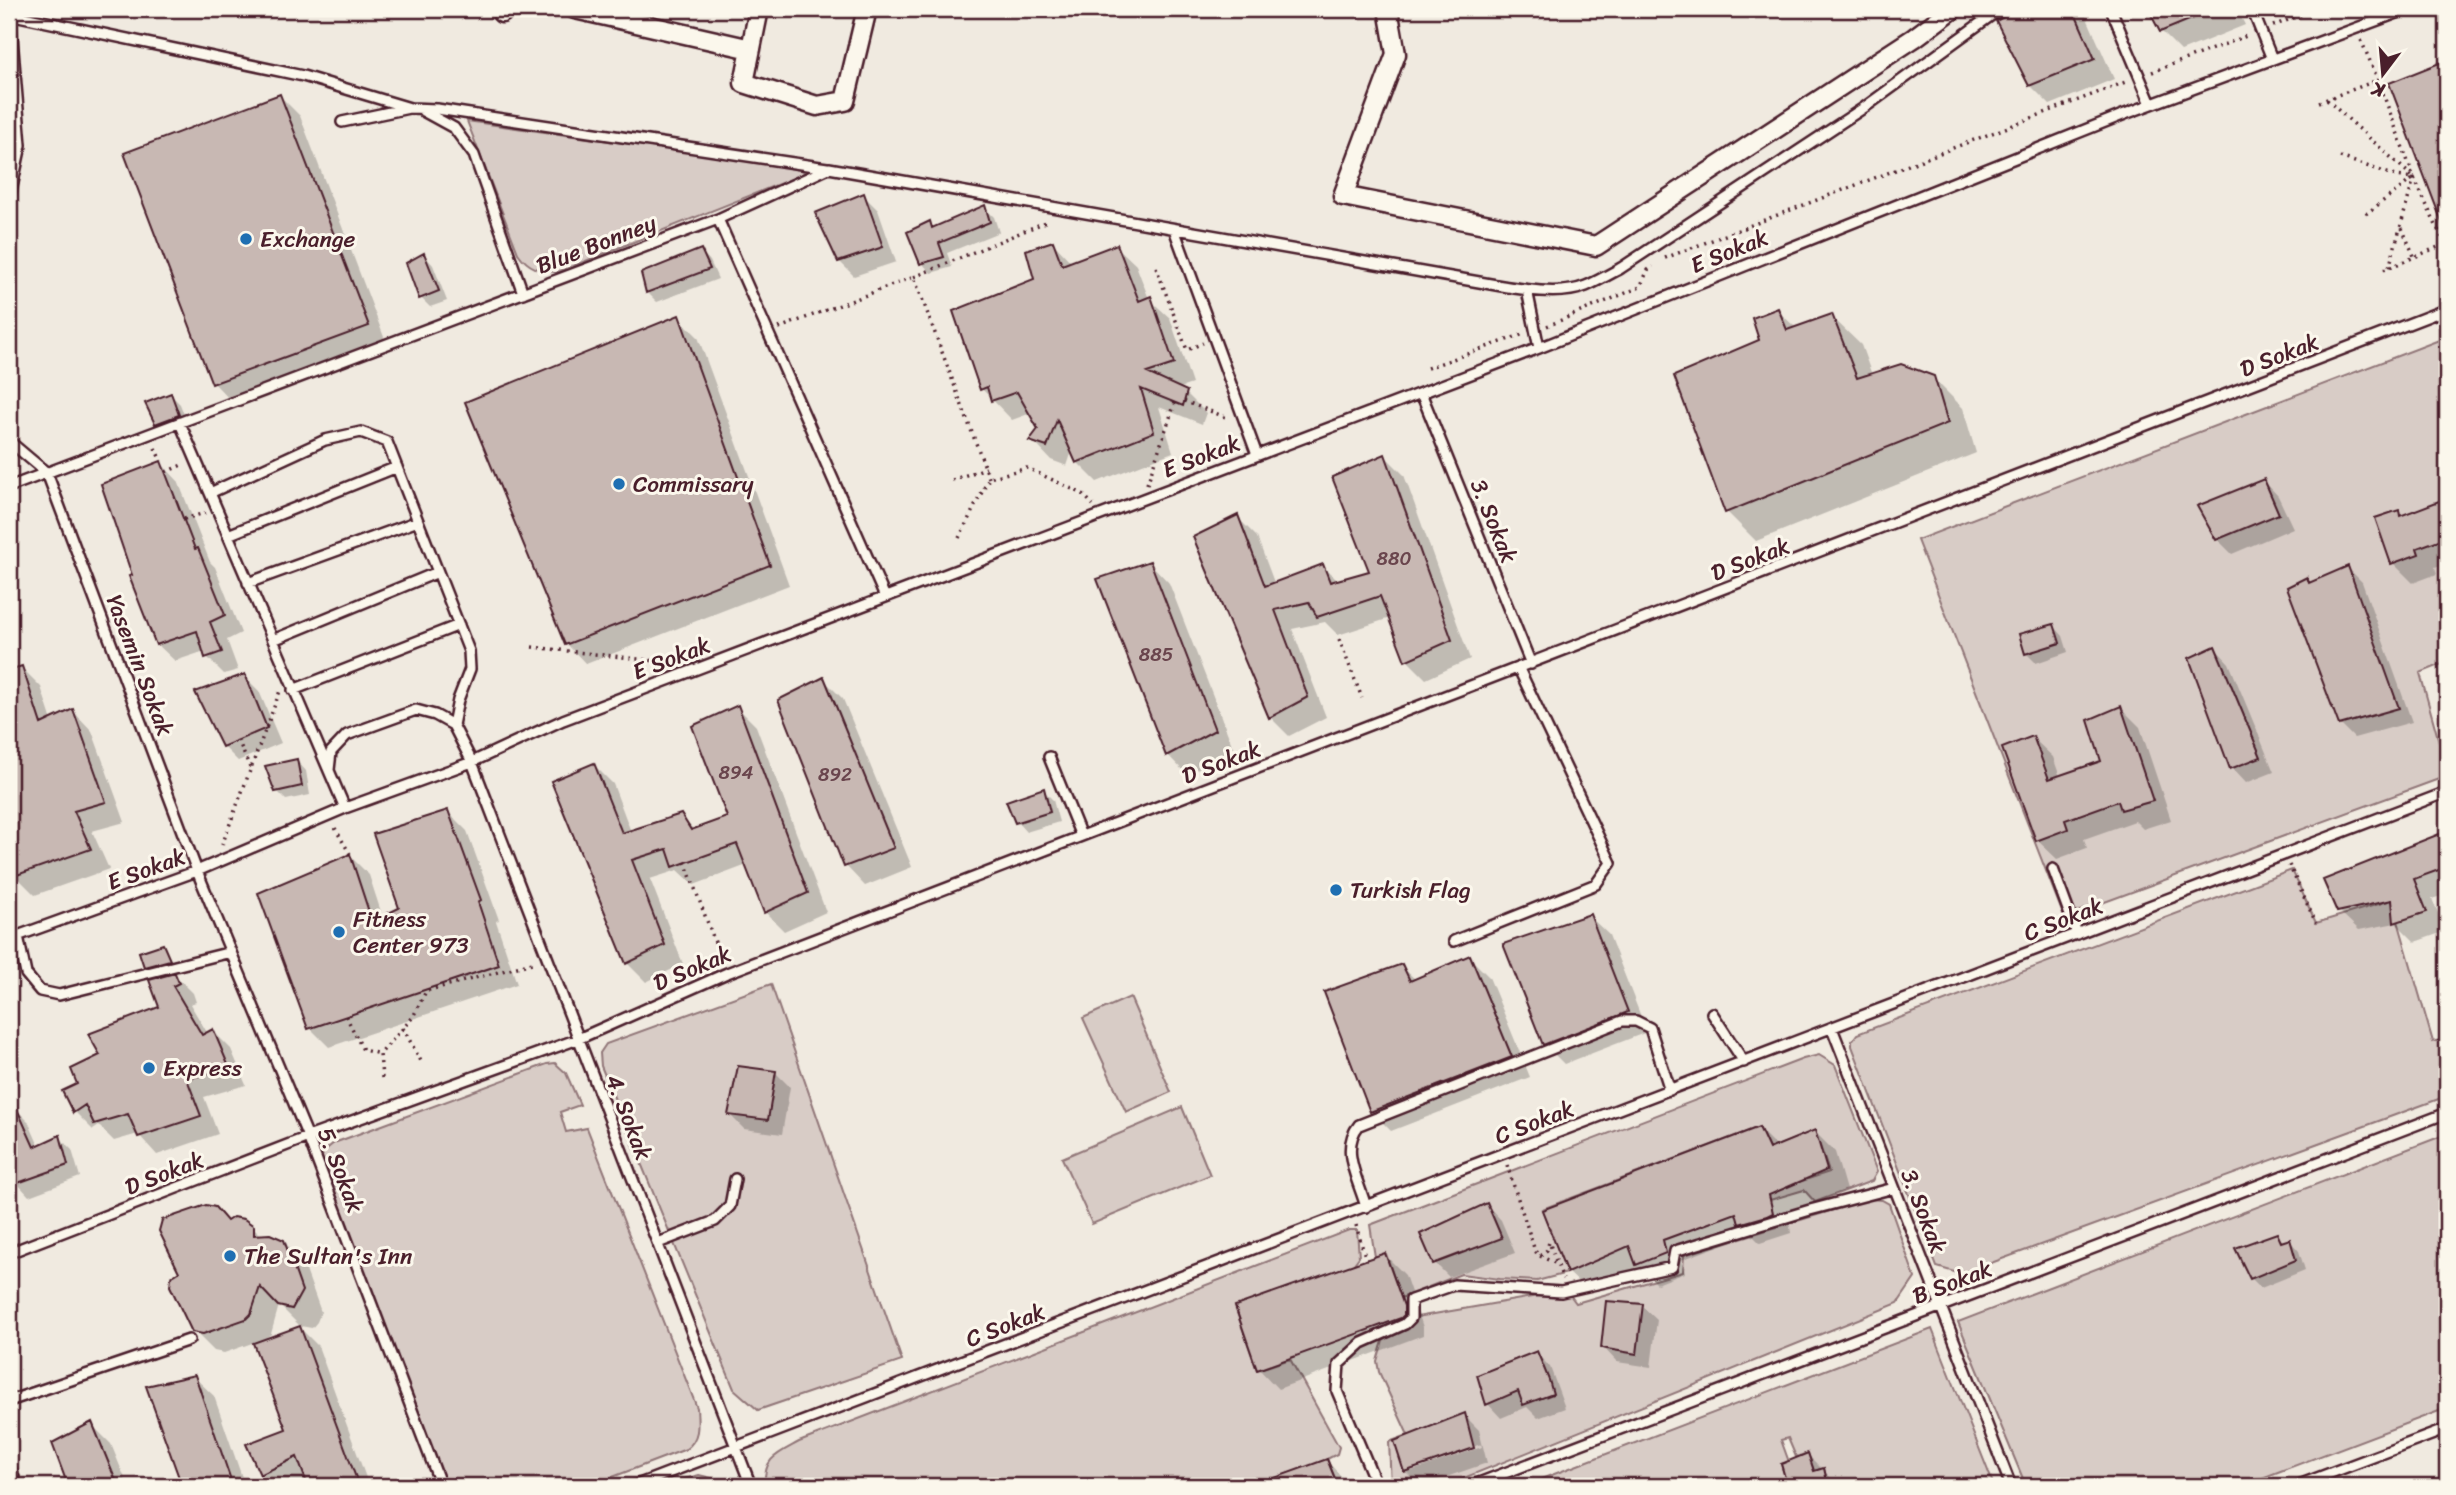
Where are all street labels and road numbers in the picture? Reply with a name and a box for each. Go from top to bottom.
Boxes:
street label: Blue Bonney [530,203,662,286]
street label: E Sokak [1684,217,1774,286]
street label: D Sokak [2234,322,2325,389]
street label: E Sokak [1156,423,1246,490]
street label: 3. Sokak [1458,473,1529,570]
street label: D Sokak [1705,526,1796,593]
street label: Yasemin Sokak [94,588,185,742]
street label: E Sokak [626,625,716,692]
street label: D Sokak [1176,729,1267,796]
street label: E Sokak [101,836,191,903]
street label: C Sokak [2017,886,2109,953]
street label: D Sokak [647,934,738,1003]
street label: 4. Sokak [593,1068,664,1166]
street label: C Sokak [1488,1089,1580,1156]
street label: 5. Sokak [305,1121,376,1219]
street label: D Sokak [119,1140,210,1207]
street label: 3. Sokak [1889,1163,1958,1259]
street label: B Sokak [1906,1249,1998,1316]
street label: C Sokak [959,1292,1051,1359]

